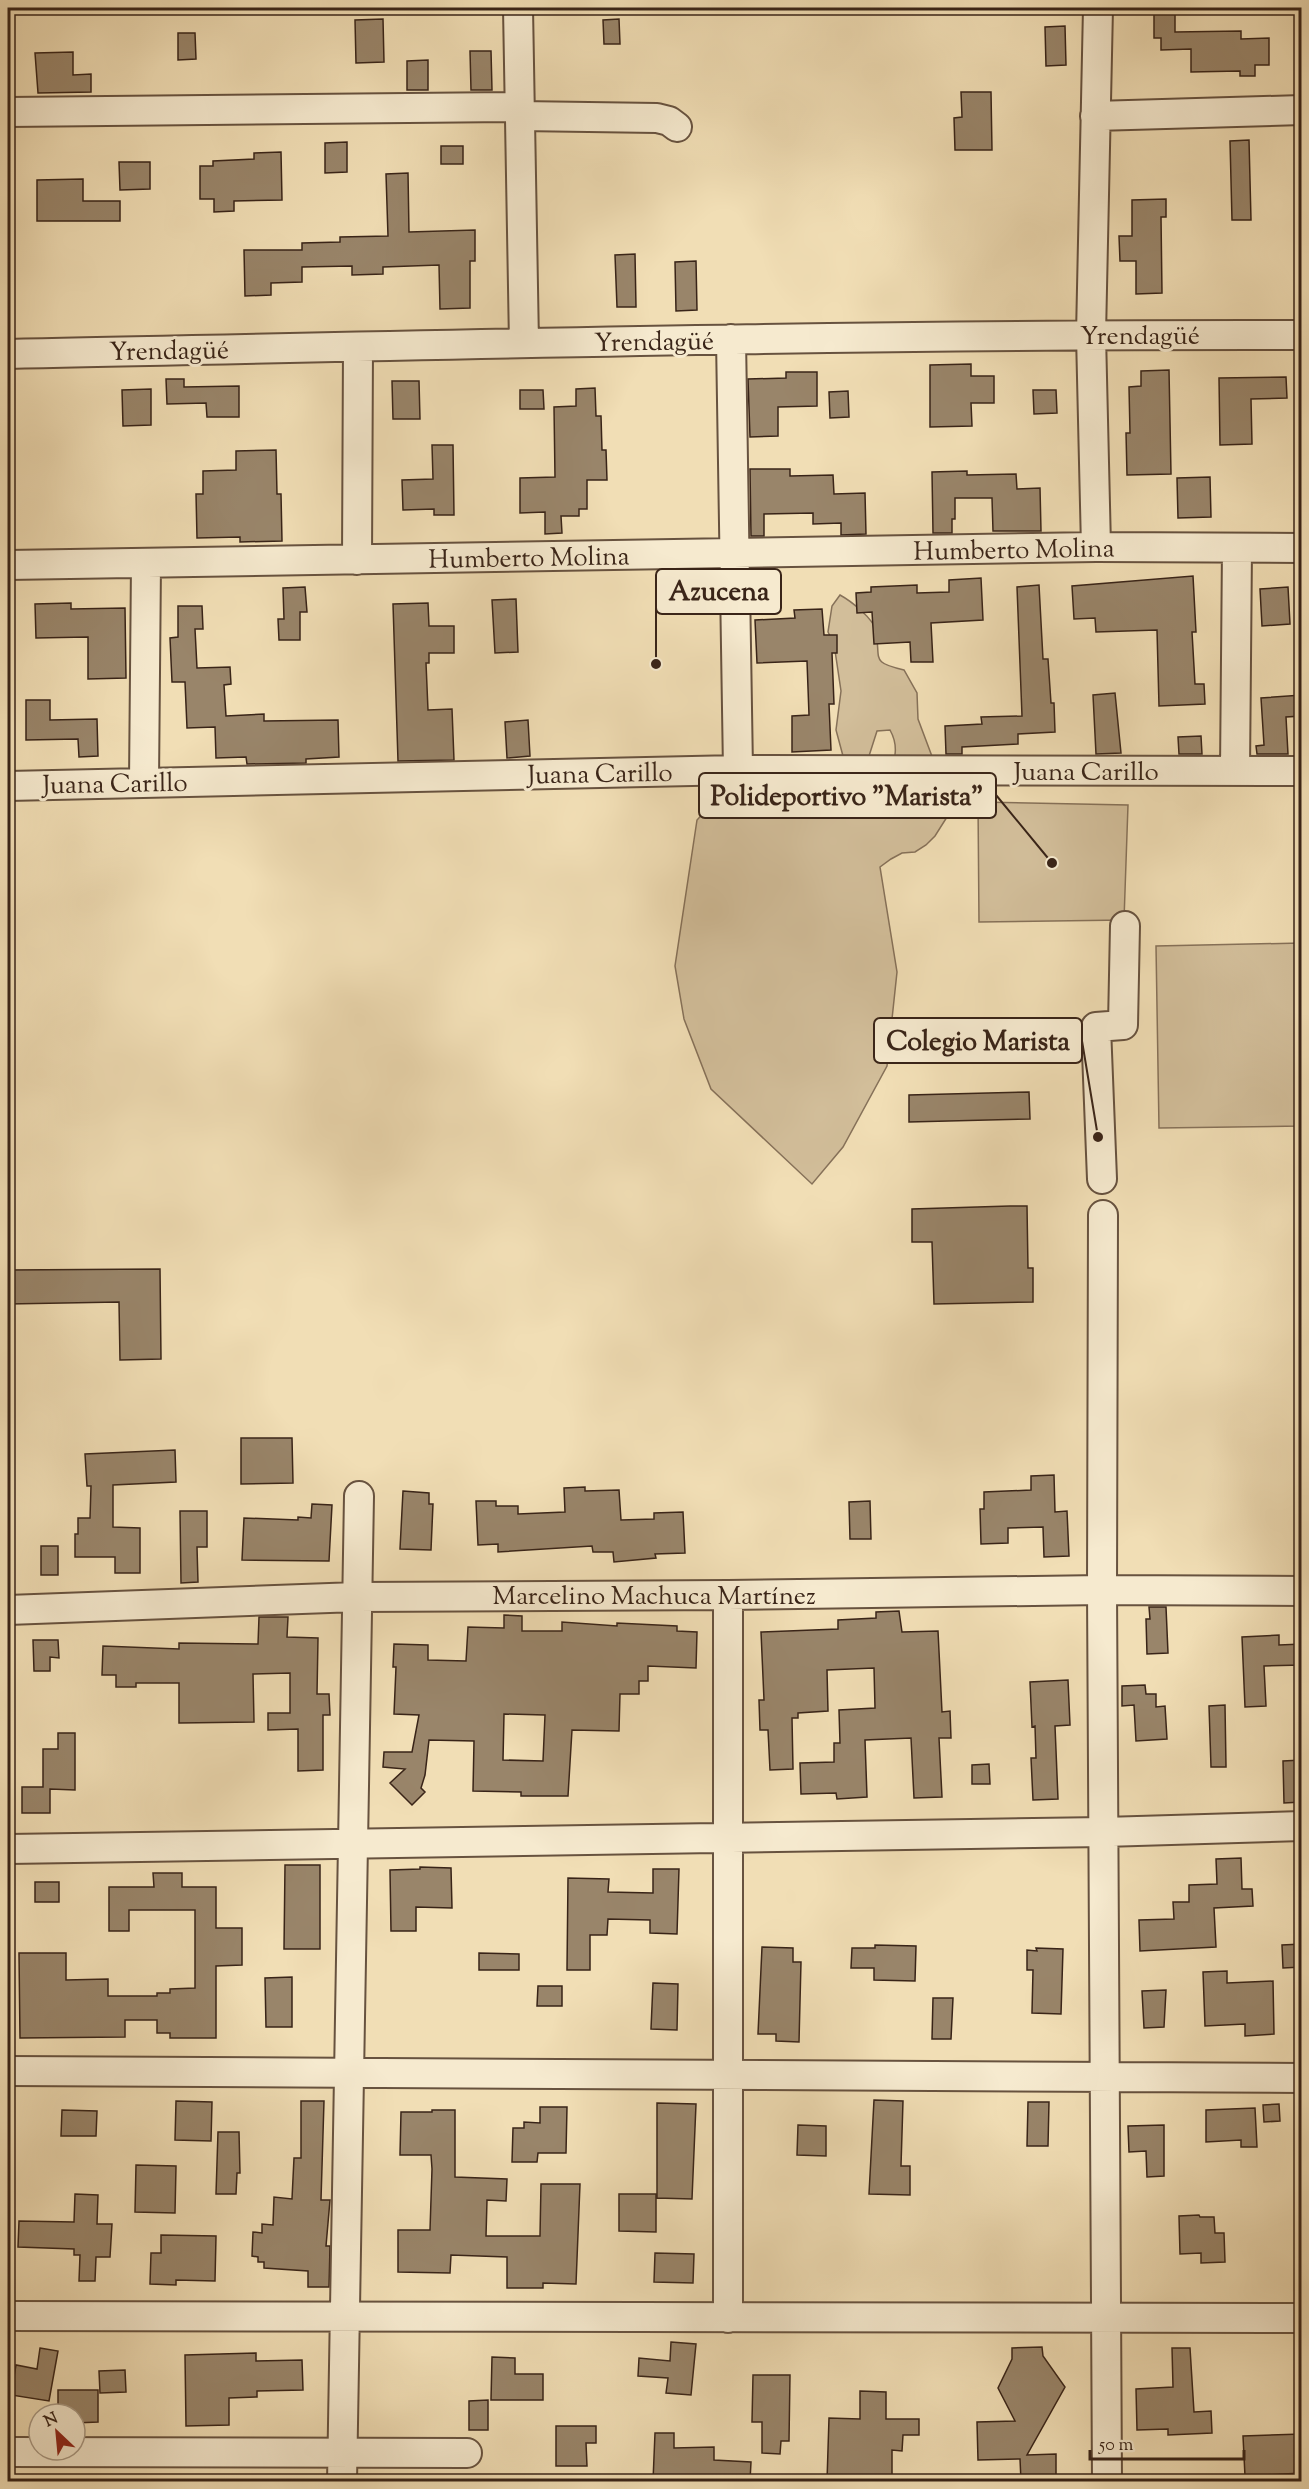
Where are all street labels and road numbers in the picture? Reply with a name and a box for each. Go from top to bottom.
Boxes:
street label: Yrendagüé [1080,319,1200,356]
street label: Yrendagüé [594,324,714,363]
street label: Yrendagüé [109,333,229,372]
street label: Humberto Molina [913,531,1115,572]
street label: Humberto Molina [428,539,630,580]
street label: Juana Carillo [1011,755,1159,792]
street label: Juana Carillo [525,756,673,795]
street label: Juana Carillo [40,766,188,805]
street label: Marcelino Machuca Martínez [492,1579,816,1616]

